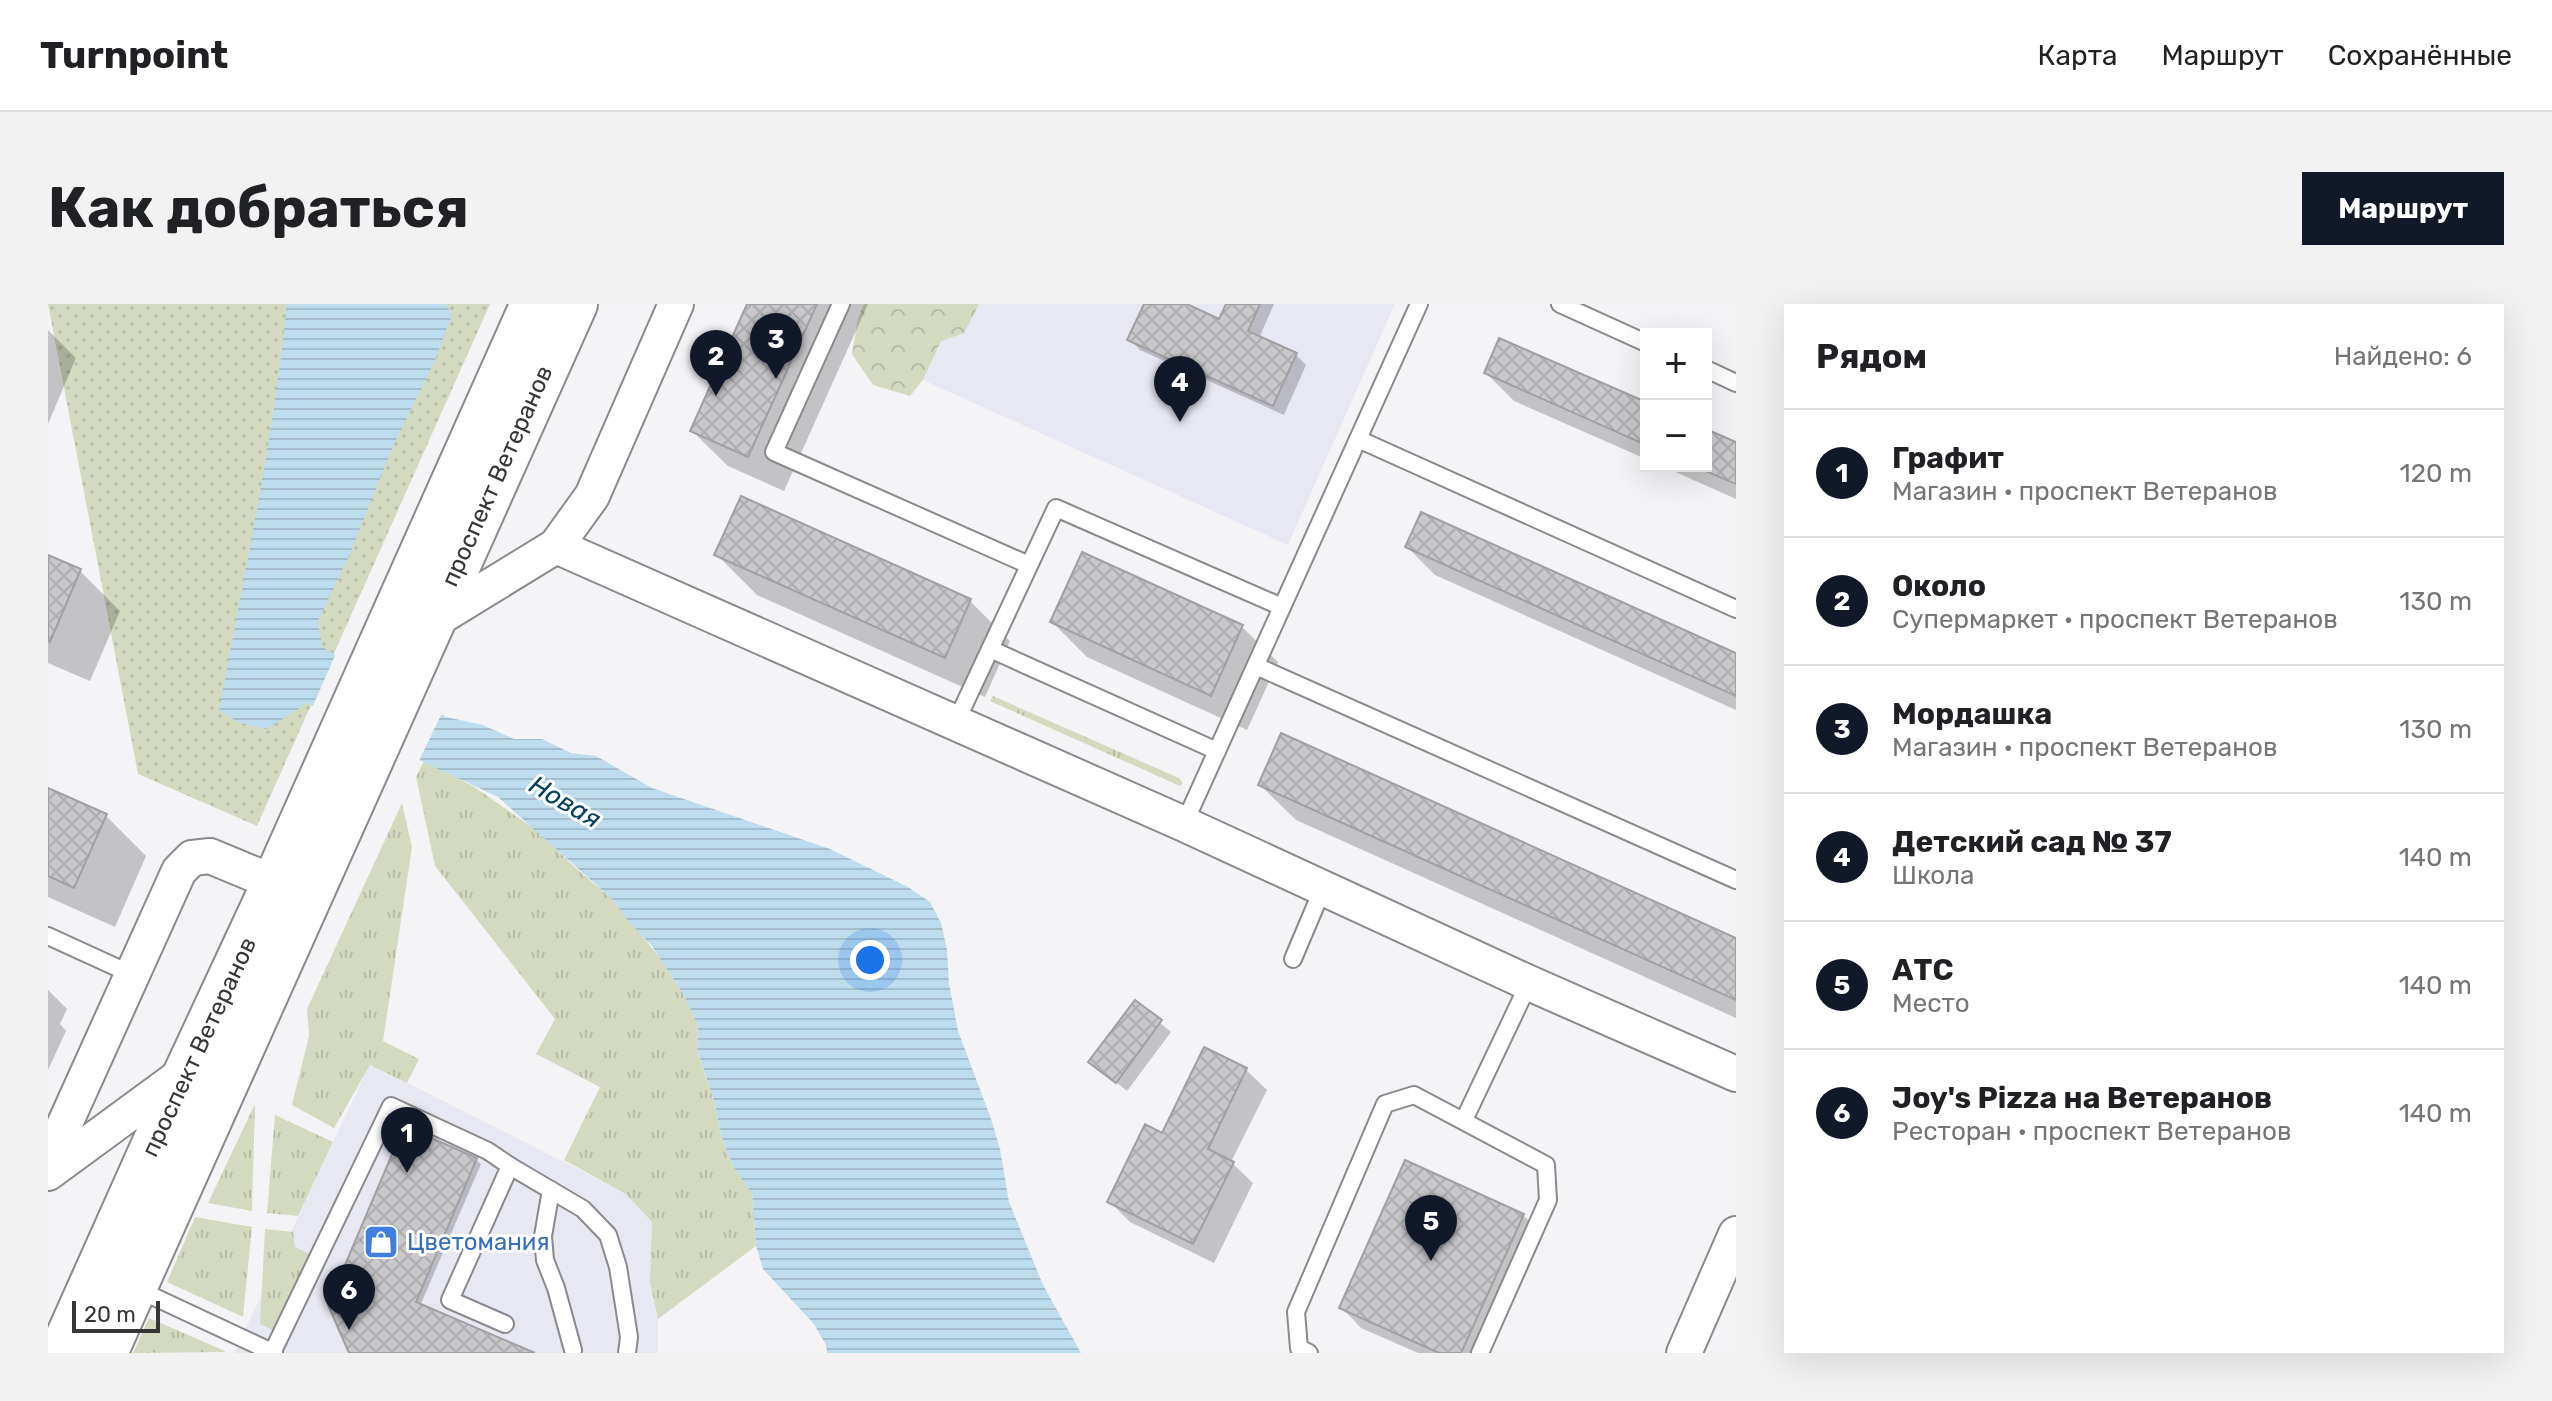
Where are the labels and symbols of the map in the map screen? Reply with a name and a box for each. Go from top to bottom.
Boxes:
pin: 3 [750,313,802,379]
pin: 2 [690,330,742,396]
pin: 4 [1154,356,1206,422]
street label: проспект Ветеранов [436,361,558,591]
water label: Новая [524,769,606,835]
street label: проспект Ветеранов [136,933,262,1161]
your location [850,940,890,980]
pin: 1 [381,1107,433,1173]
pin: 5 [1405,1195,1457,1261]
shop icon: Цветомания [362,1223,400,1261]
place label: Цветомания [407,1228,550,1256]
pin: 6 [323,1264,375,1330]
scale bar [72,1297,160,1333]

